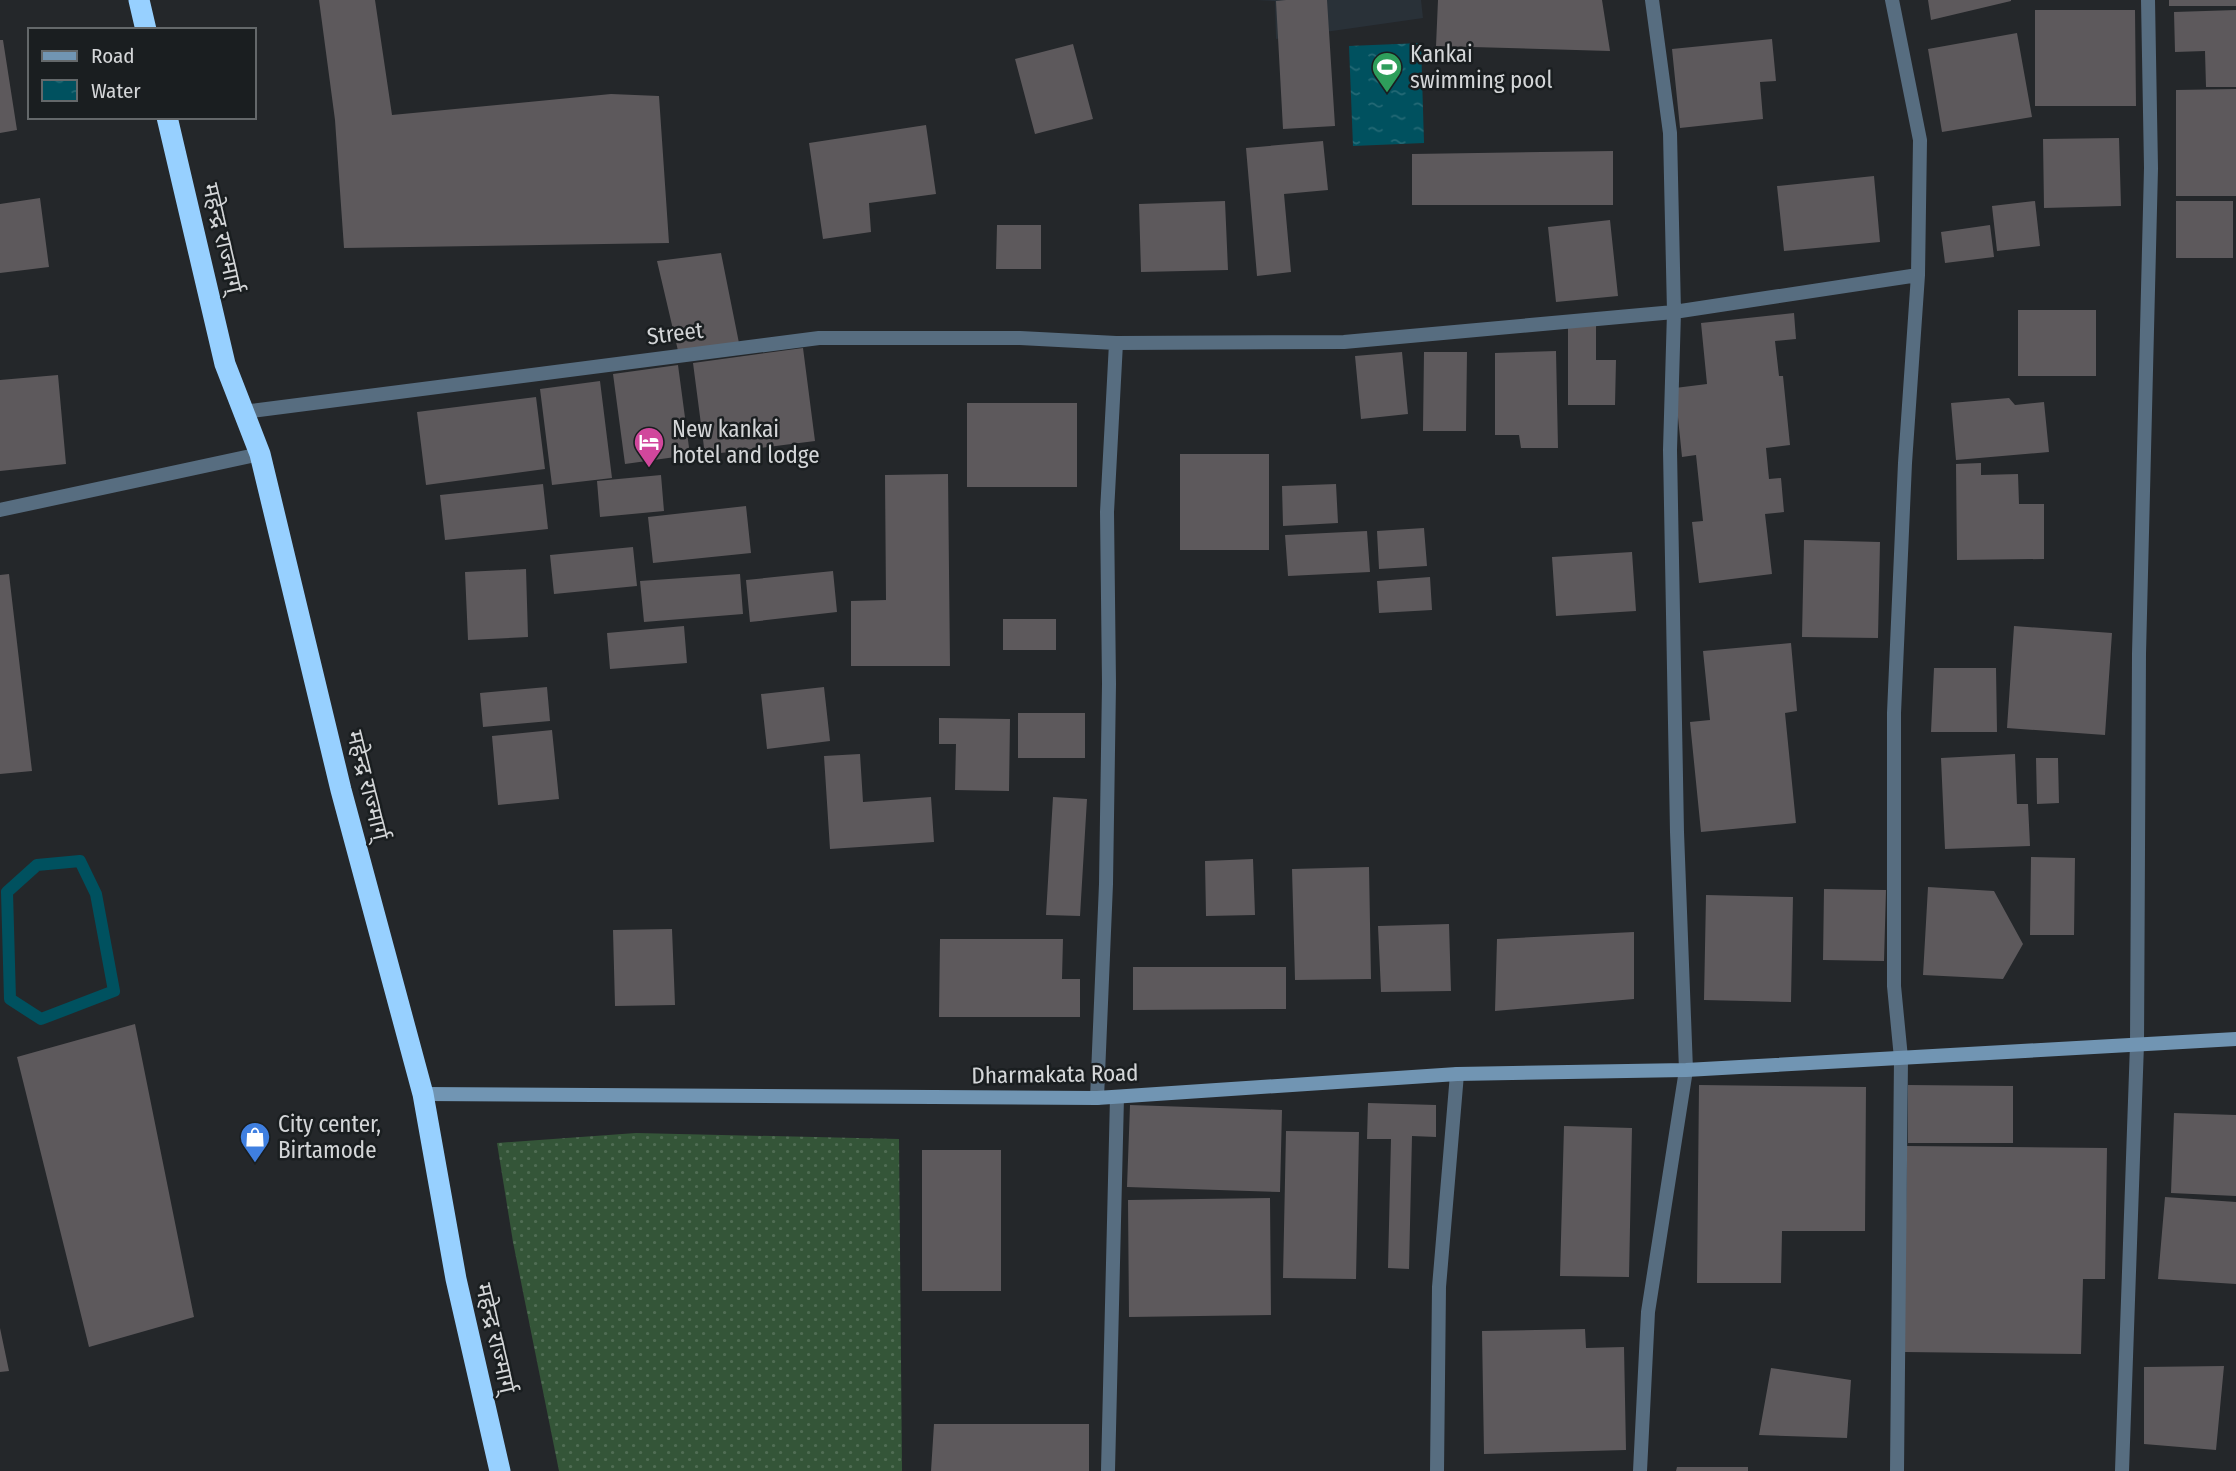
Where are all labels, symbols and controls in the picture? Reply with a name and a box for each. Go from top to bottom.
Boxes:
legend [28,28,256,119]
place label: Kankai swimming pool [1410,40,1553,94]
text: Road [91,43,135,69]
sports icon: Kankai swimming pool [1370,50,1404,94]
text: Water [91,78,141,104]
street label: महेन्द्र राज्मार्ग् [197,180,250,300]
street label: Street [645,316,705,350]
place label: New kankai hotel and lodge [672,415,820,469]
hotel icon: New kankai hotel and lodge [632,425,666,469]
street label: महेन्द्र राज्मार्ग् [341,727,396,847]
street label: Dharmakata Road [971,1059,1139,1089]
place label: City center, Birtamode [278,1110,381,1164]
shop icon: City center, Birtamode [238,1120,272,1164]
street label: महेन्द्र राज्मार्ग् [470,1280,523,1400]

